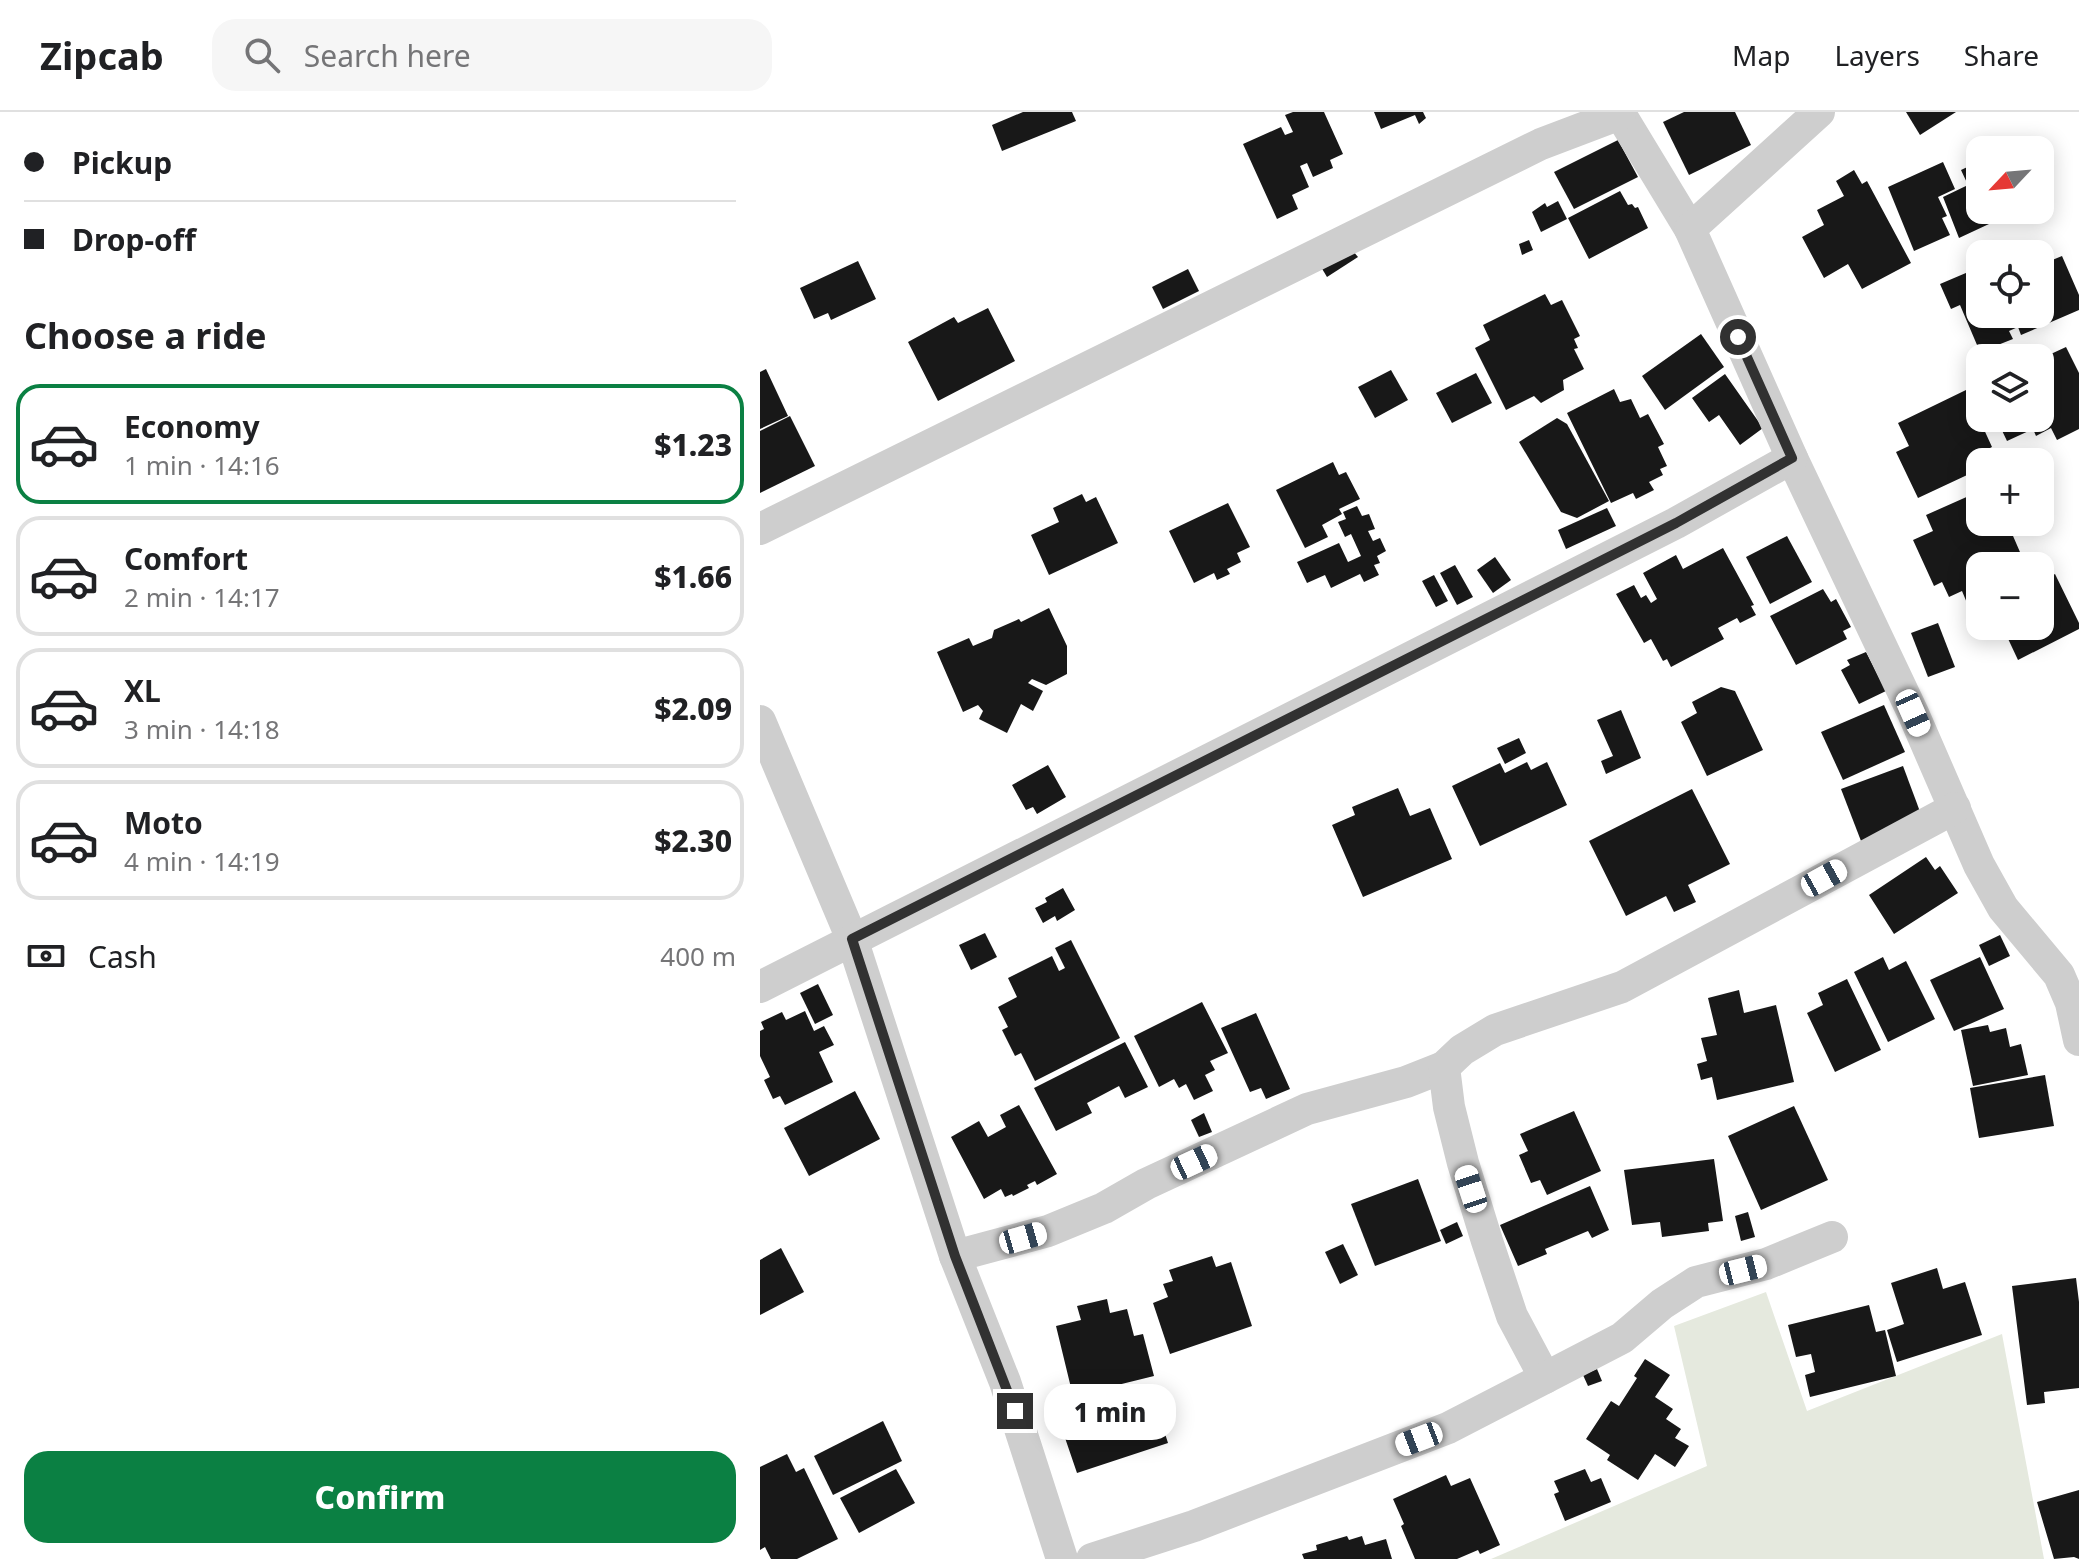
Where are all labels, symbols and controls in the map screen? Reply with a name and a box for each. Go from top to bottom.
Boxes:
search box [212,19,772,91]
text: Zipcab [40,29,164,81]
icon: search [240,33,284,77]
text: Search here [304,35,471,76]
text: Map [1732,36,1790,74]
text: Layers [1834,36,1920,74]
text: Share [1964,36,2039,74]
north arrow [1966,136,2054,224]
map controls [1966,136,2054,640]
text: Pickup [72,142,172,183]
text: Drop-off [72,219,196,260]
button: locate [1966,240,2054,328]
text: Choose a ride [24,311,266,360]
route start [1720,319,1756,355]
button: layers [1966,344,2054,432]
text: Economy [124,406,260,447]
icon: car [28,408,100,480]
text: $1.23 [654,424,732,465]
text: 1 min · 14:16 [124,447,280,483]
button: + [1966,448,2054,536]
text: Comfort [124,538,248,579]
icon: car [28,540,100,612]
button: − [1966,552,2054,640]
text: $1.66 [654,556,732,597]
text: 2 min · 14:17 [124,579,280,615]
text: XL [124,670,161,711]
icon: car [28,672,100,744]
car [1892,686,1934,740]
text: $2.09 [654,688,732,729]
text: 3 min · 14:18 [124,711,280,747]
text: Moto [124,802,203,843]
icon: car [28,804,100,876]
text: $2.30 [654,820,732,861]
text: 4 min · 14:19 [124,843,280,879]
car [1797,856,1851,900]
icon: cash [24,934,68,978]
text: Cash [88,936,157,977]
text: 400 m [660,938,736,974]
car [1167,1141,1221,1183]
car [1452,1162,1490,1216]
car [997,1220,1049,1256]
car [1717,1253,1769,1287]
callout: 1 min [1043,1383,1175,1439]
route end [997,1393,1033,1429]
text: 1 min [1074,1394,1146,1430]
car [1392,1419,1446,1459]
button: Confirm [24,1451,736,1543]

